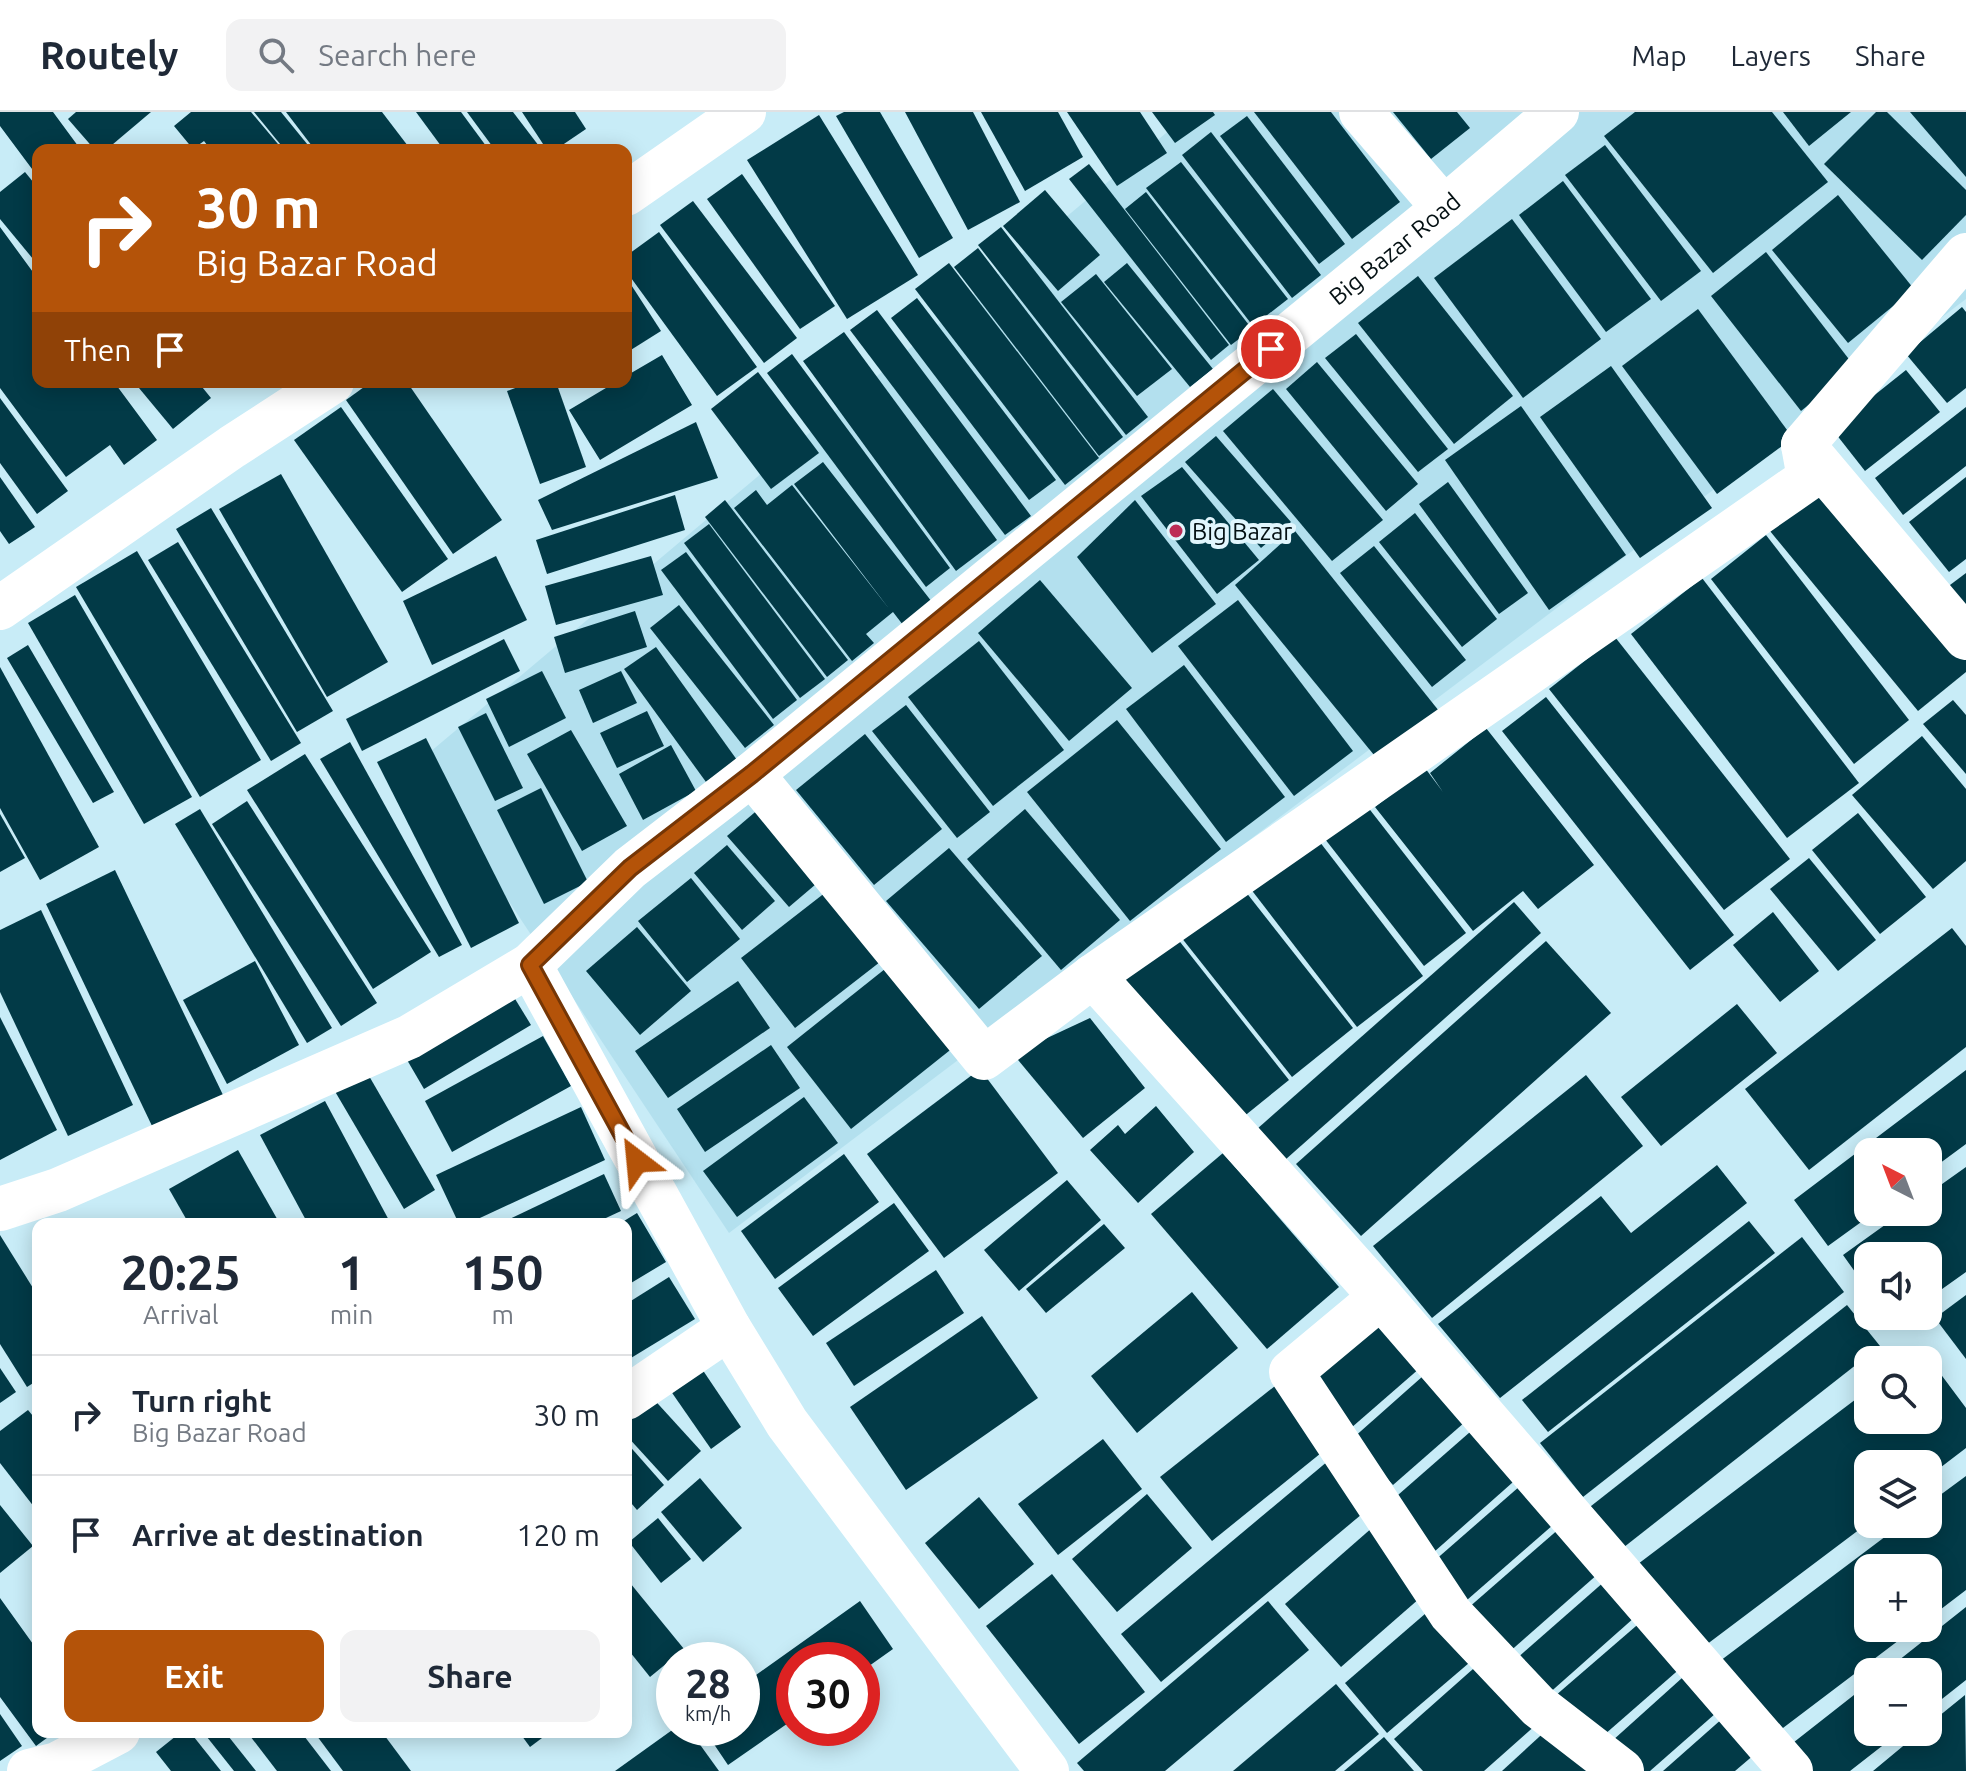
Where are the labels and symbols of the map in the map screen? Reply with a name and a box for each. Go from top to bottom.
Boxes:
street label: Big Bazar Road [1323,187,1465,310]
pin [1237,315,1305,383]
place label: Big Bazar [1192,518,1292,545]
marker: Big Bazar [1167,522,1185,540]
position arrow [595,1119,679,1203]
north arrow [1854,1138,1942,1226]
speed limit sign: 30 [776,1642,880,1746]

